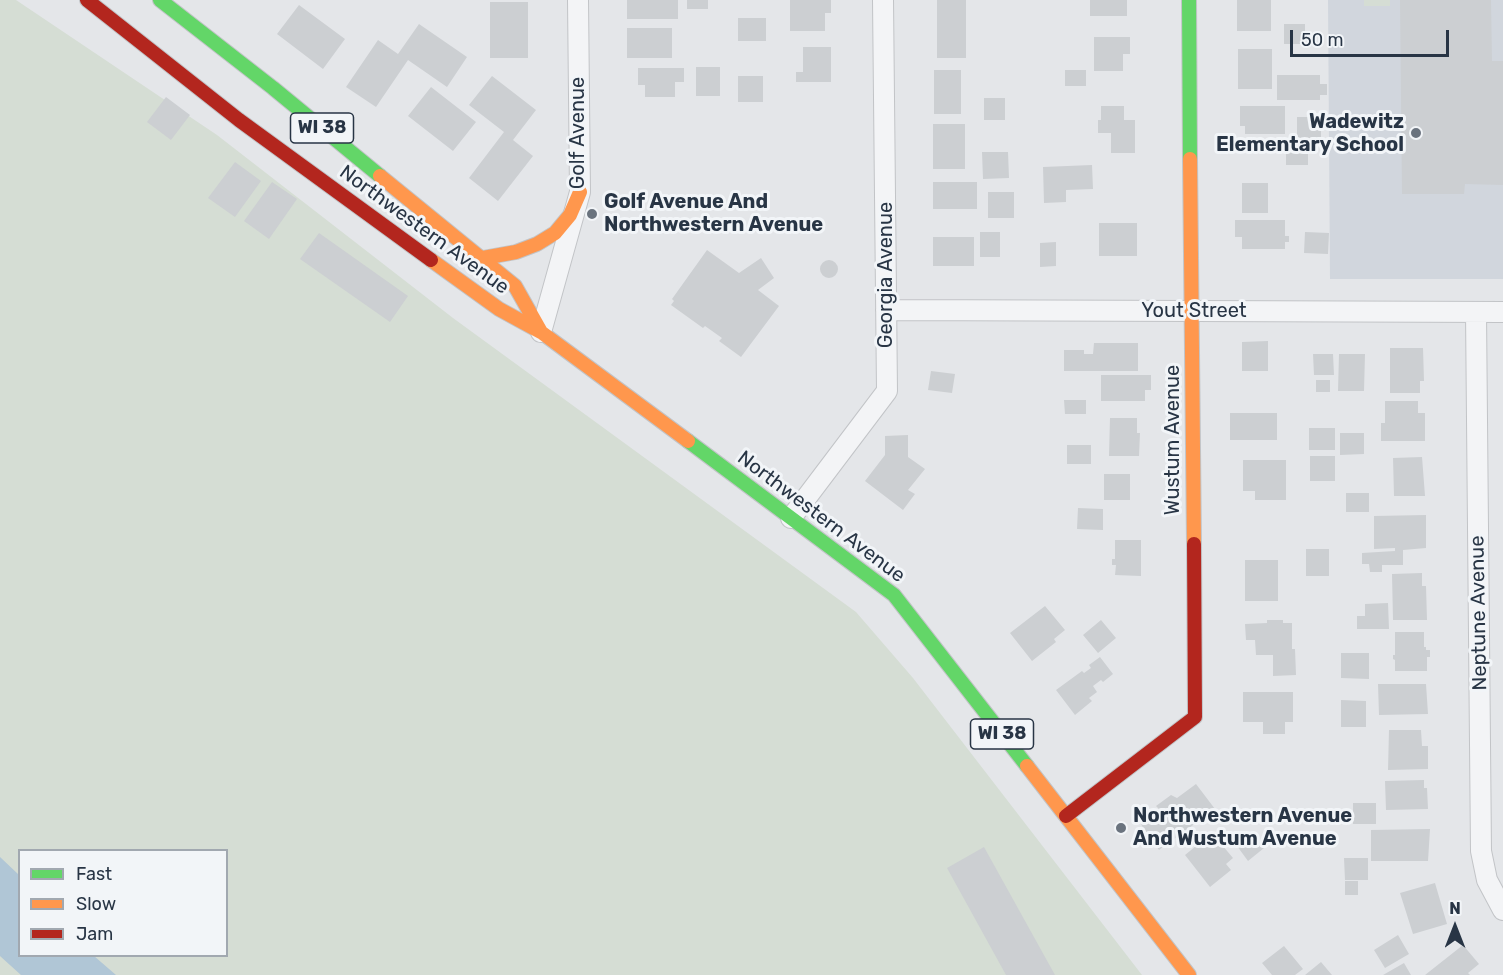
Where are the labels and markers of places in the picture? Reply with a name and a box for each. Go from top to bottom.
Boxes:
place label: Wadewitz Elementary School [1216,110,1404,157]
marker: Wadewitz Elementary School [1409,126,1423,140]
place label: Golf Avenue And Northwestern Avenue [604,190,823,237]
marker: Golf Avenue And Northwestern Avenue [585,207,599,221]
place label: Northwestern Avenue And Wustum Avenue [1133,804,1352,851]
marker: Northwestern Avenue And Wustum Avenue [1114,821,1128,835]

